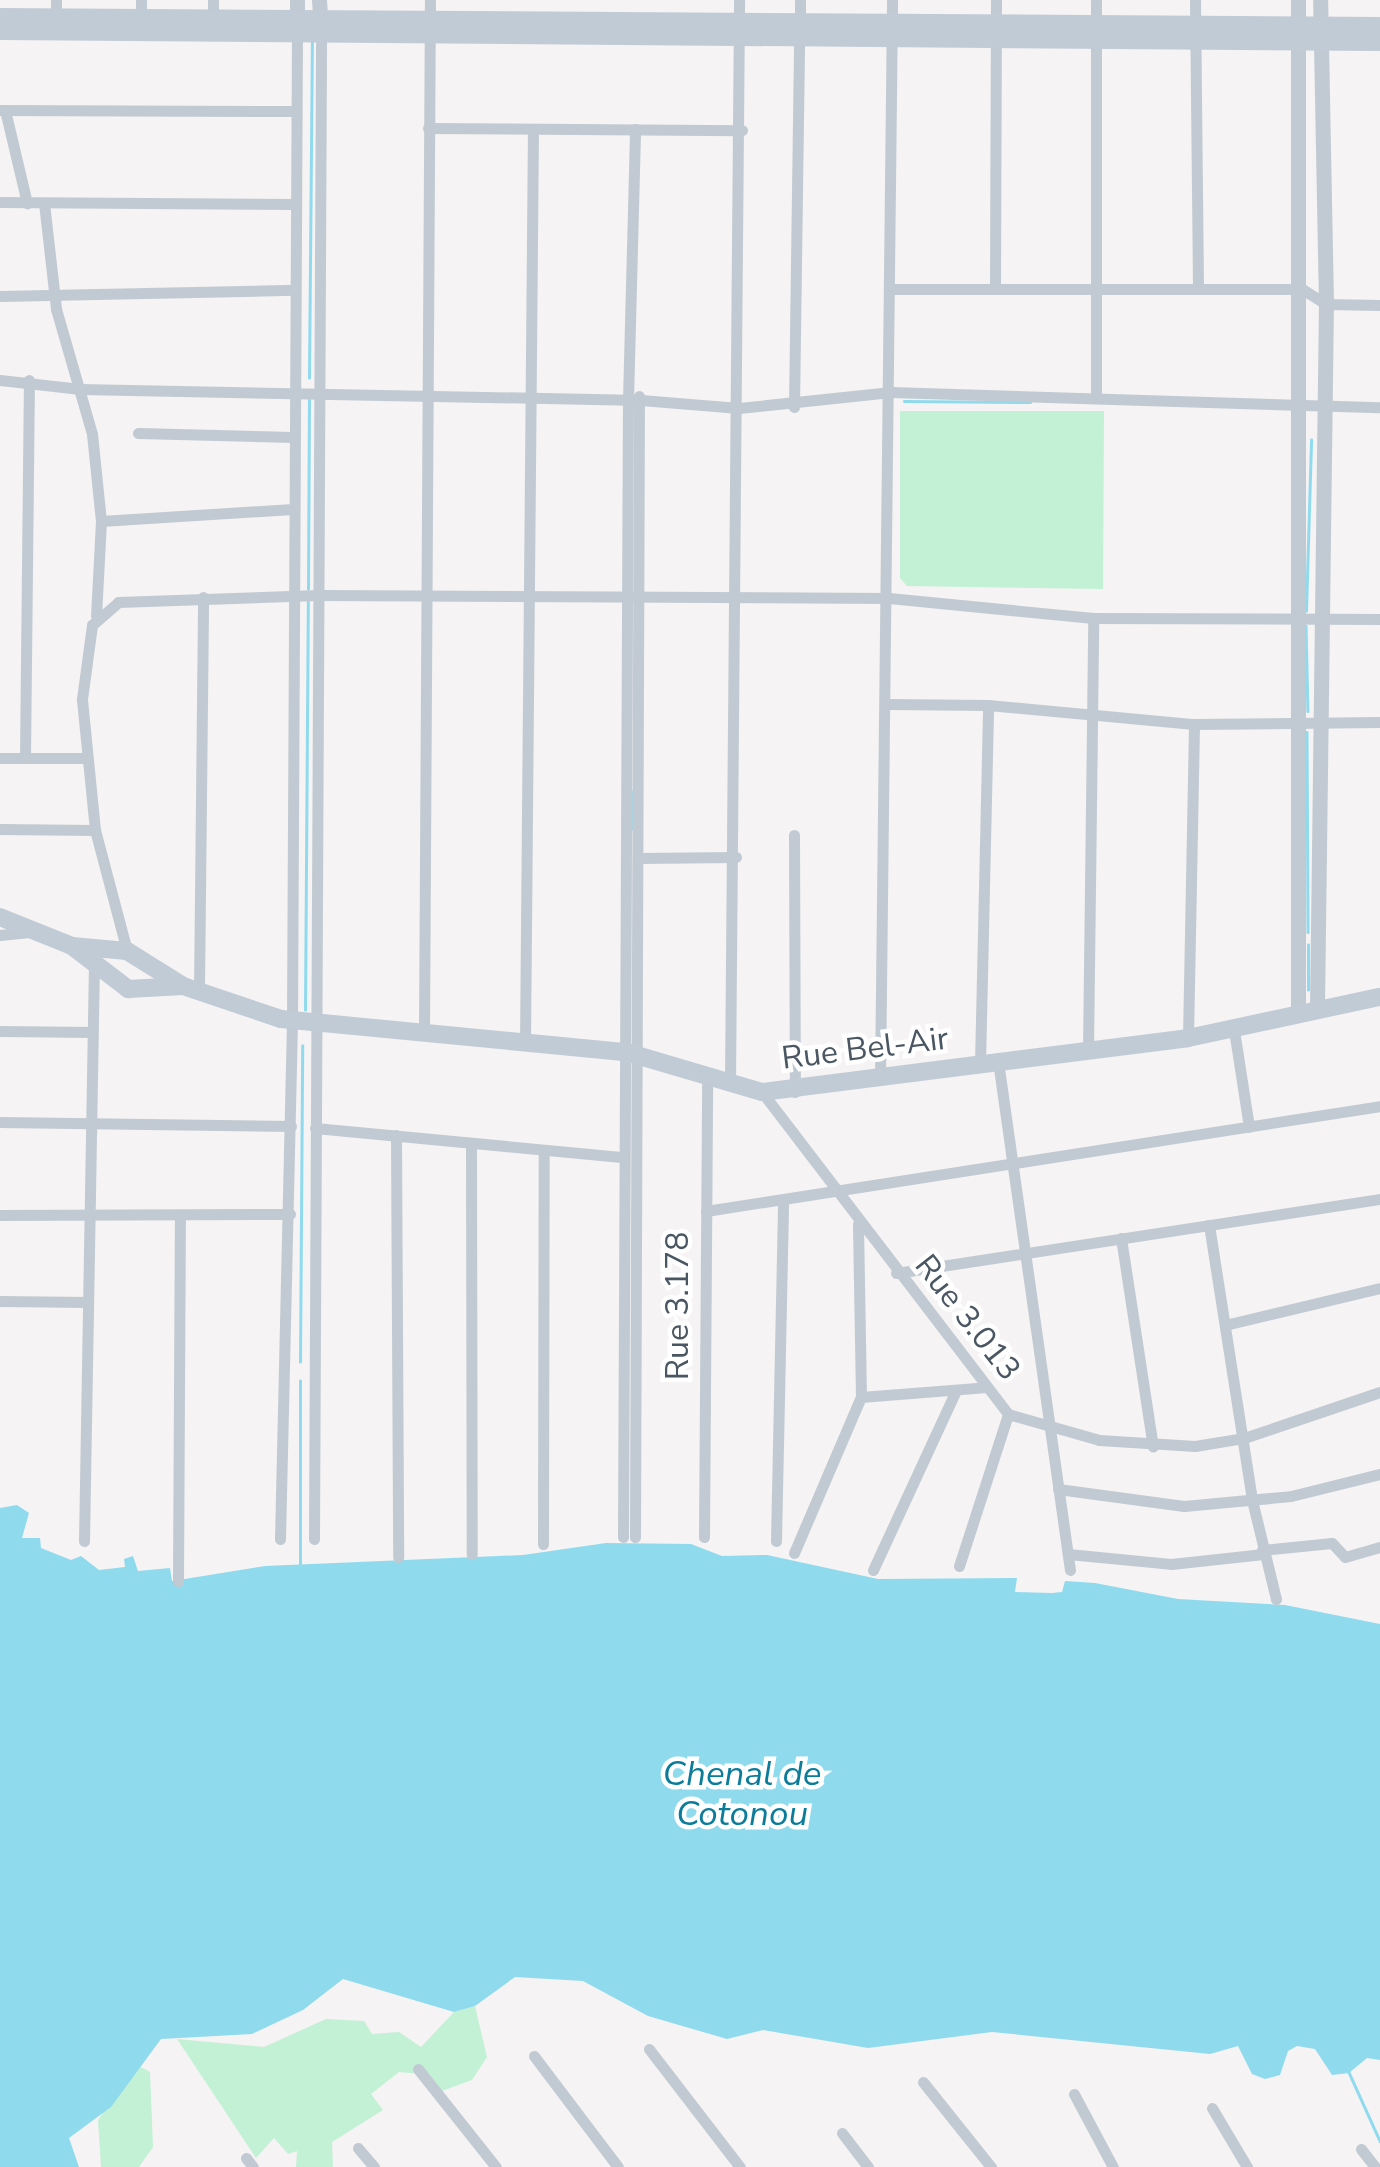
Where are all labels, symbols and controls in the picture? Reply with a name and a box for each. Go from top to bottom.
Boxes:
street label: Rue Bel-Air [779,1020,951,1078]
street label: Rue 3.178 [659,1232,697,1380]
street label: Rue 3.013 [906,1248,1028,1388]
water label: Chenal de Cotonou [663,1753,821,1835]

